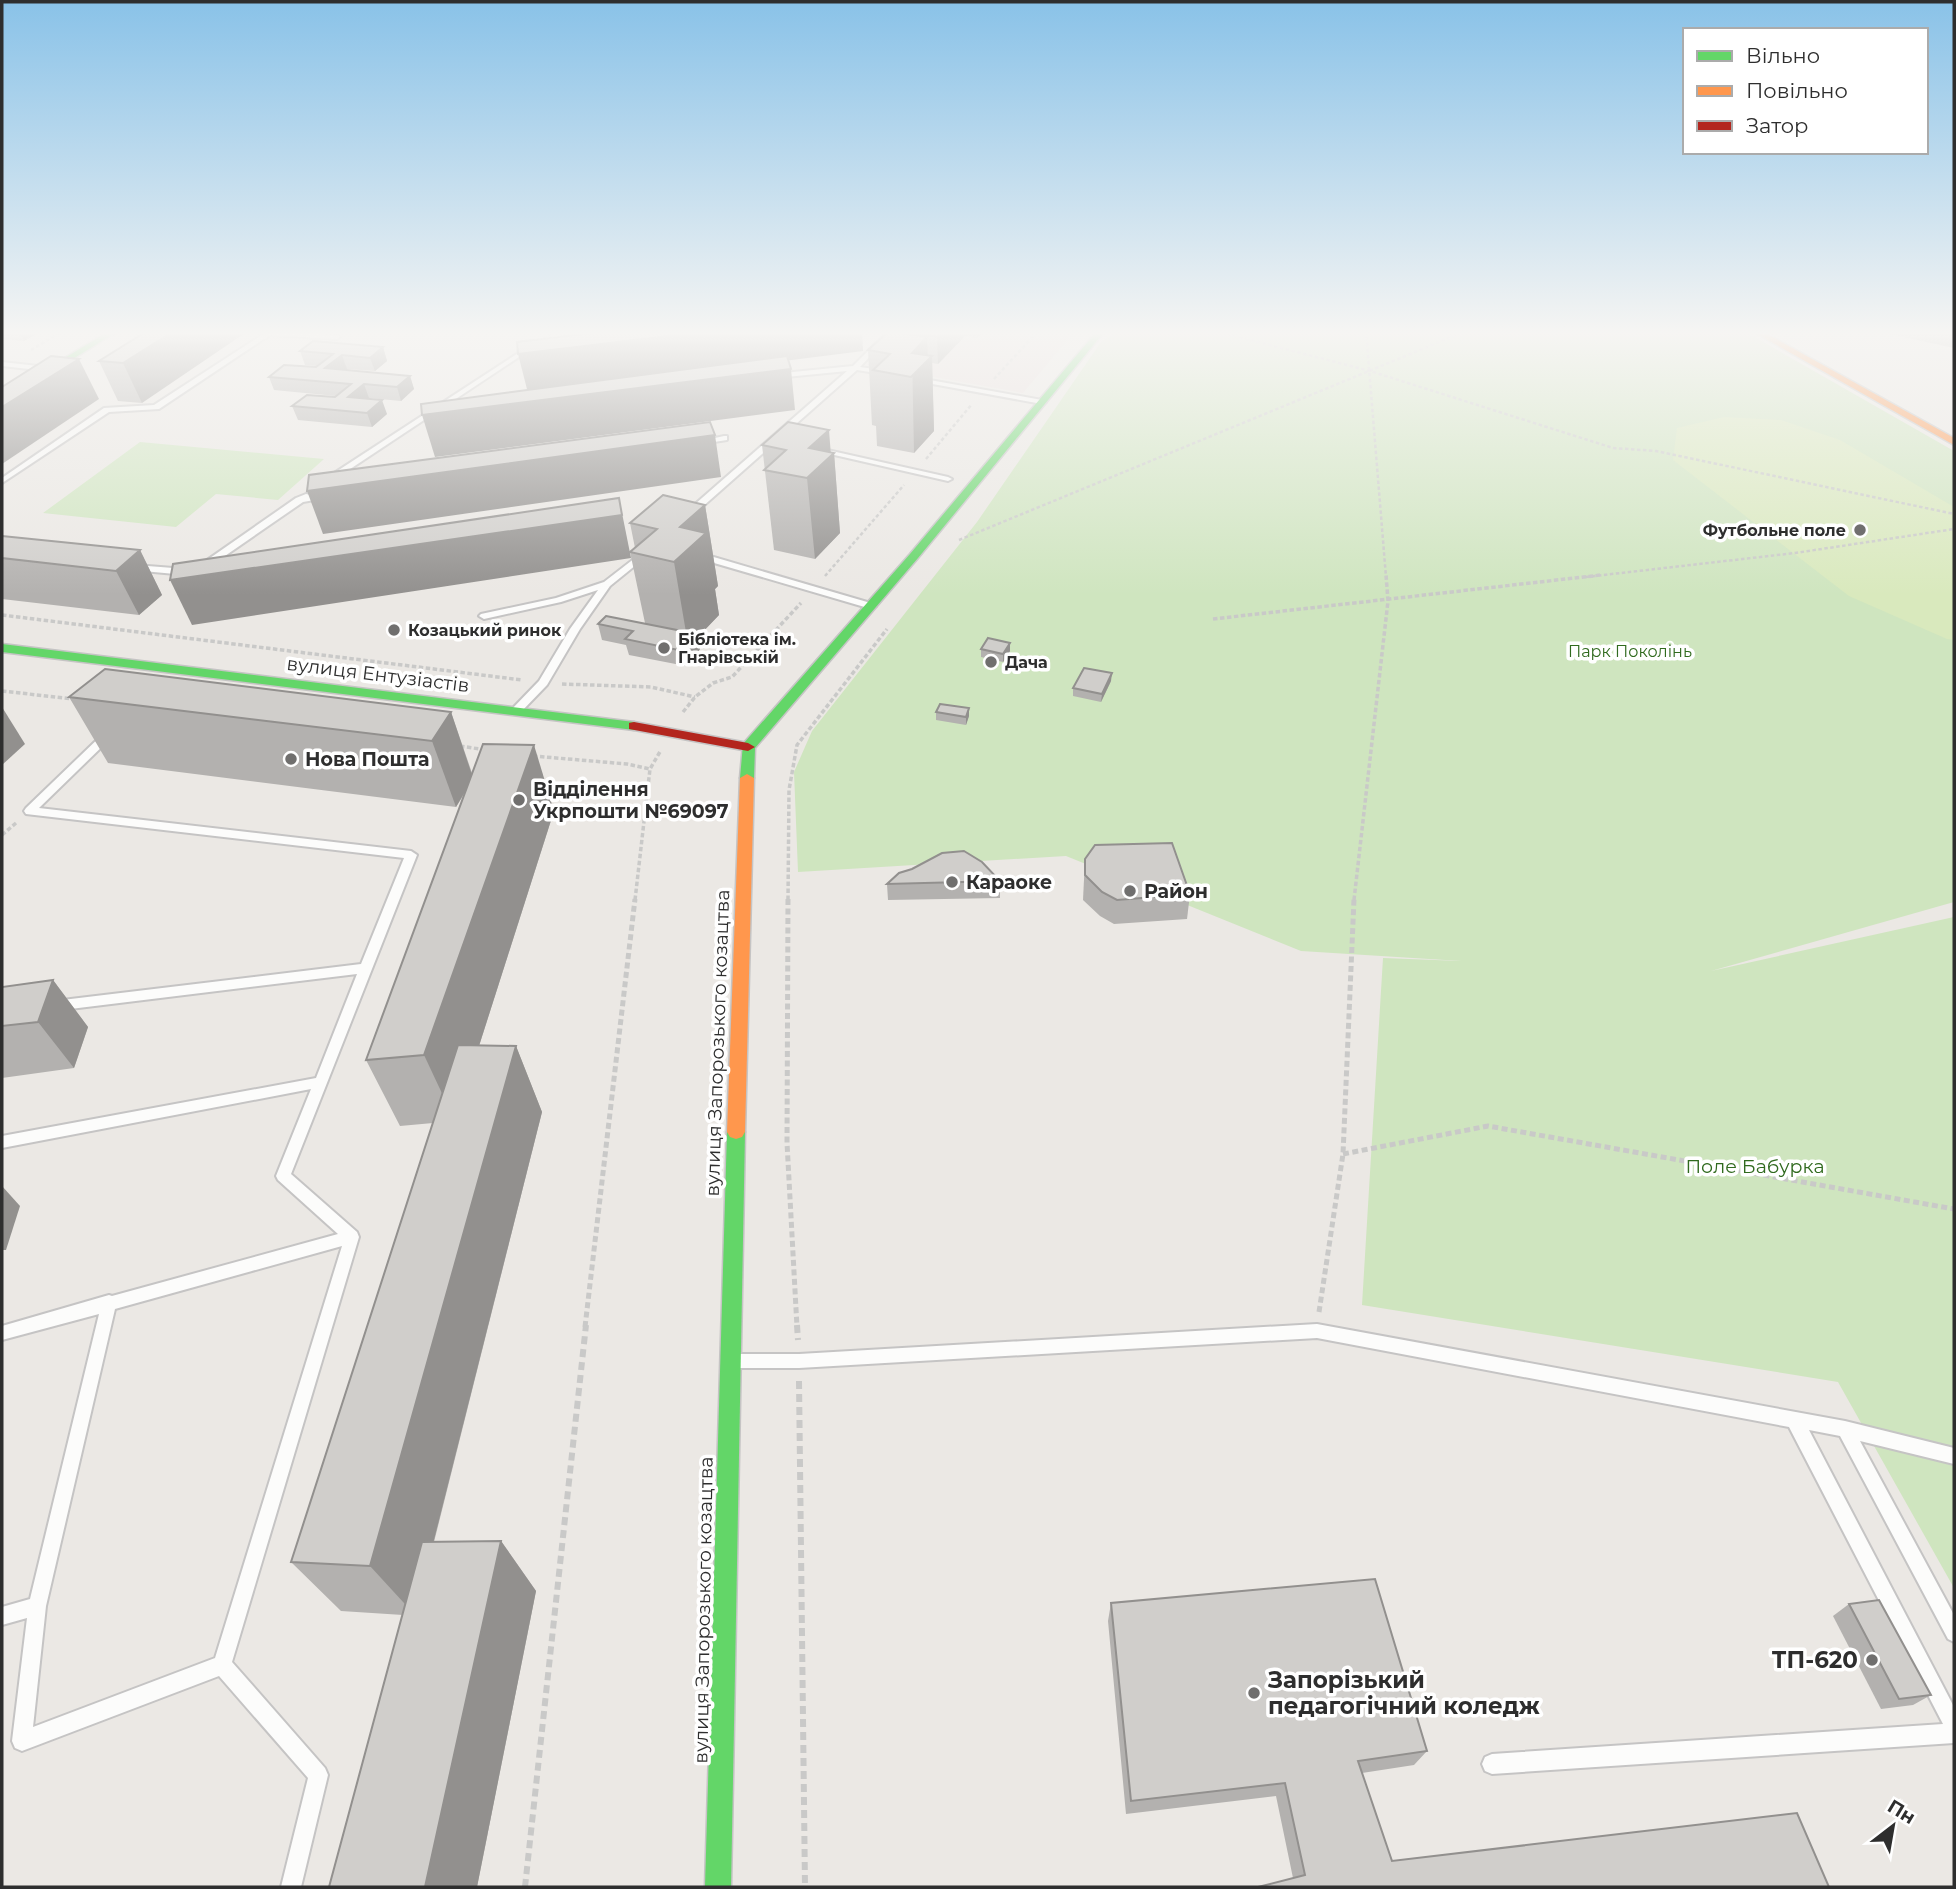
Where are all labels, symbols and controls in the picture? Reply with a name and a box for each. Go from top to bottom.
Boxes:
legend [1683,28,1928,154]
text: Вільно [1746,43,1820,68]
text: Повільно [1746,78,1848,103]
text: Затор [1746,113,1808,138]
place label: Футбольне поле [1703,521,1846,540]
marker: Футбольне поле [1852,522,1868,538]
place label: Козацький ринок [408,621,562,640]
marker: Козацький ринок [386,622,402,638]
place label: Бібліотека ім. Гнарівській [678,630,796,667]
marker: Бібліотека ім. Гнарівській [656,640,672,656]
park label: Парк Поколінь [1568,642,1692,661]
street label: вулиця Ентузіастів [285,652,471,697]
place label: Дача [1005,653,1048,672]
marker: Дача [983,654,999,670]
place label: Нова Пошта [305,748,430,771]
marker: Нова Пошта [283,751,299,767]
place label: Відділення Укрпошти №69097 [533,778,729,823]
marker: Відділення Укрпошти №69097 [511,792,527,808]
place label: Караоке [966,871,1052,894]
marker: Караоке [944,874,960,890]
place label: Район [1144,880,1208,903]
marker: Район [1122,883,1138,899]
street label: вулиця Запорозького козацтва [701,889,734,1197]
park label: Поле Бабурка [1685,1155,1825,1178]
street label: вулиця Запорозького козацтва [689,1456,718,1764]
place label: ТП-620 [1772,1646,1858,1674]
marker: ТП-620 [1864,1652,1880,1668]
place label: Запорізький педагогічний коледж [1267,1666,1540,1720]
marker: Запорізький педагогічний коледж [1246,1685,1262,1701]
north arrow [1858,1791,1928,1861]
text: Пн [1883,1795,1920,1829]

